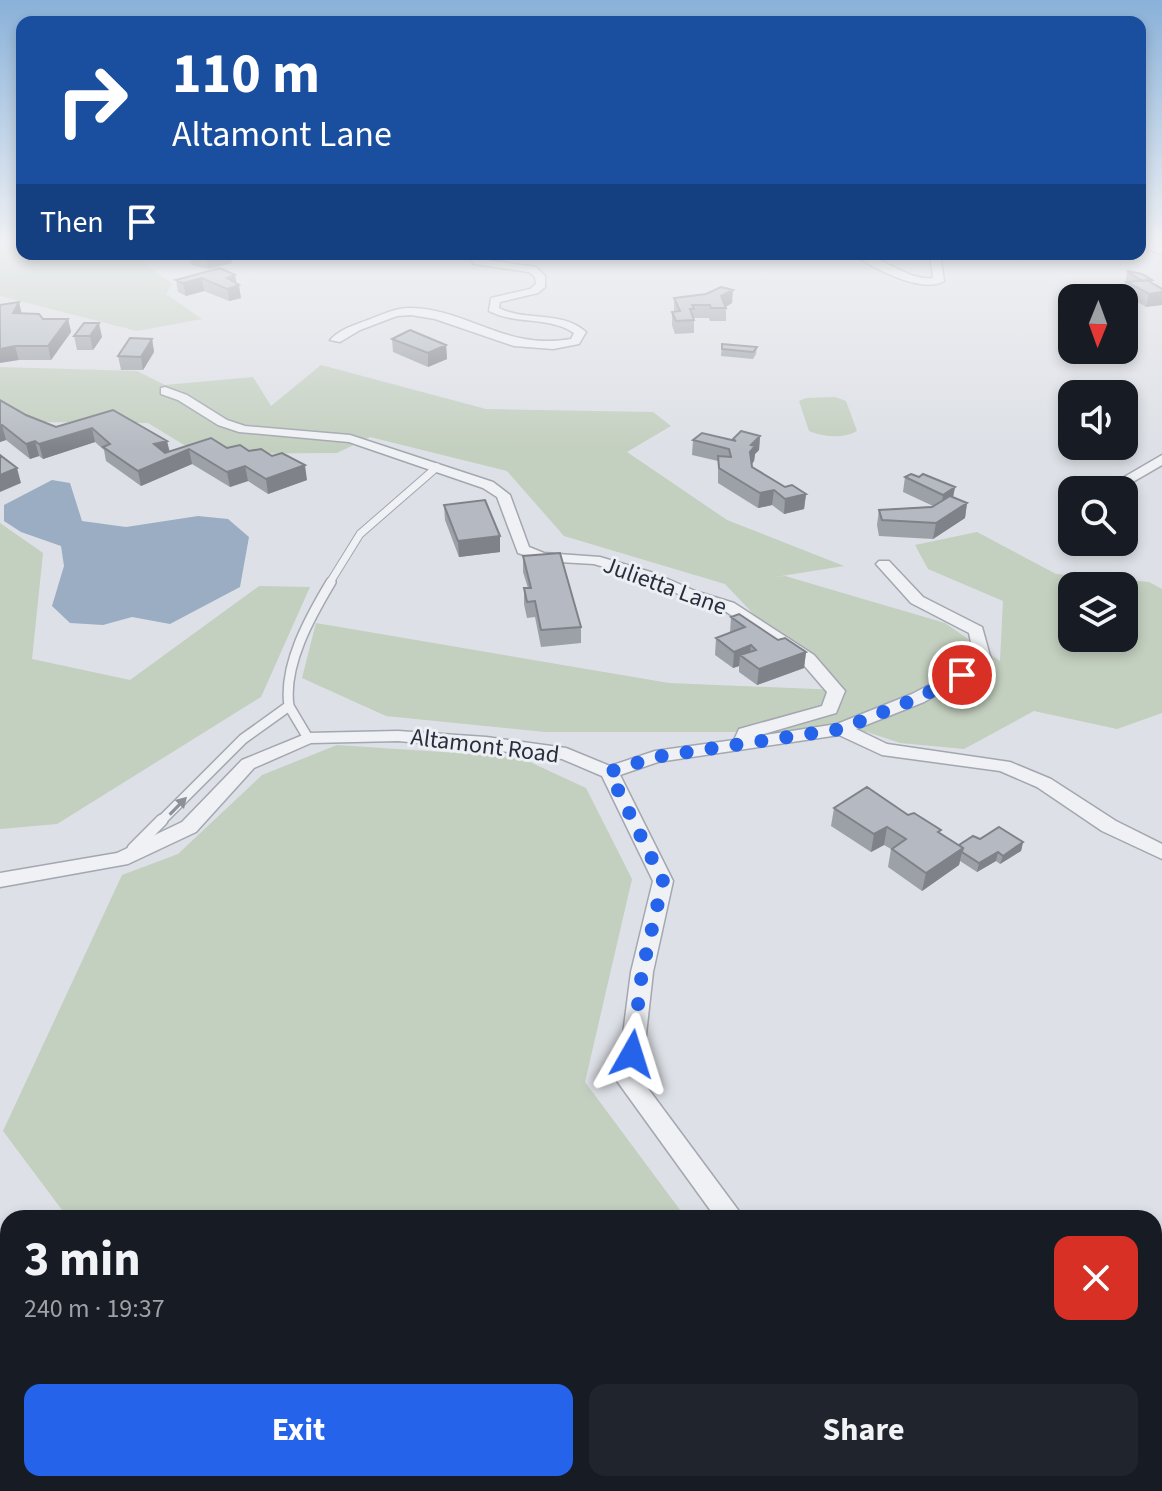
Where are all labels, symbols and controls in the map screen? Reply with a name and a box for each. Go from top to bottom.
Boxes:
text: 110 m [172,35,320,114]
icon: right [40,48,144,152]
text: Altamont Lane [172,109,392,160]
icon: arrive [120,200,164,244]
text: Then [40,201,104,244]
north arrow [1058,284,1138,364]
map controls [1058,284,1138,652]
button: sound [1058,380,1138,460]
button: search [1058,476,1138,556]
street label: Julietta Lane [598,547,732,625]
button: layers [1058,572,1138,652]
pin [928,641,996,709]
icon: arrive [940,653,984,697]
street label: Altamont Road [409,720,561,772]
one-way arrow [168,797,186,816]
position arrow [590,1012,674,1096]
text: 3 min [24,1226,141,1294]
button: close [1054,1236,1138,1320]
text: 240 m · 19:37 [24,1290,165,1327]
button: Exit [24,1384,573,1476]
button: Share [589,1384,1138,1476]

